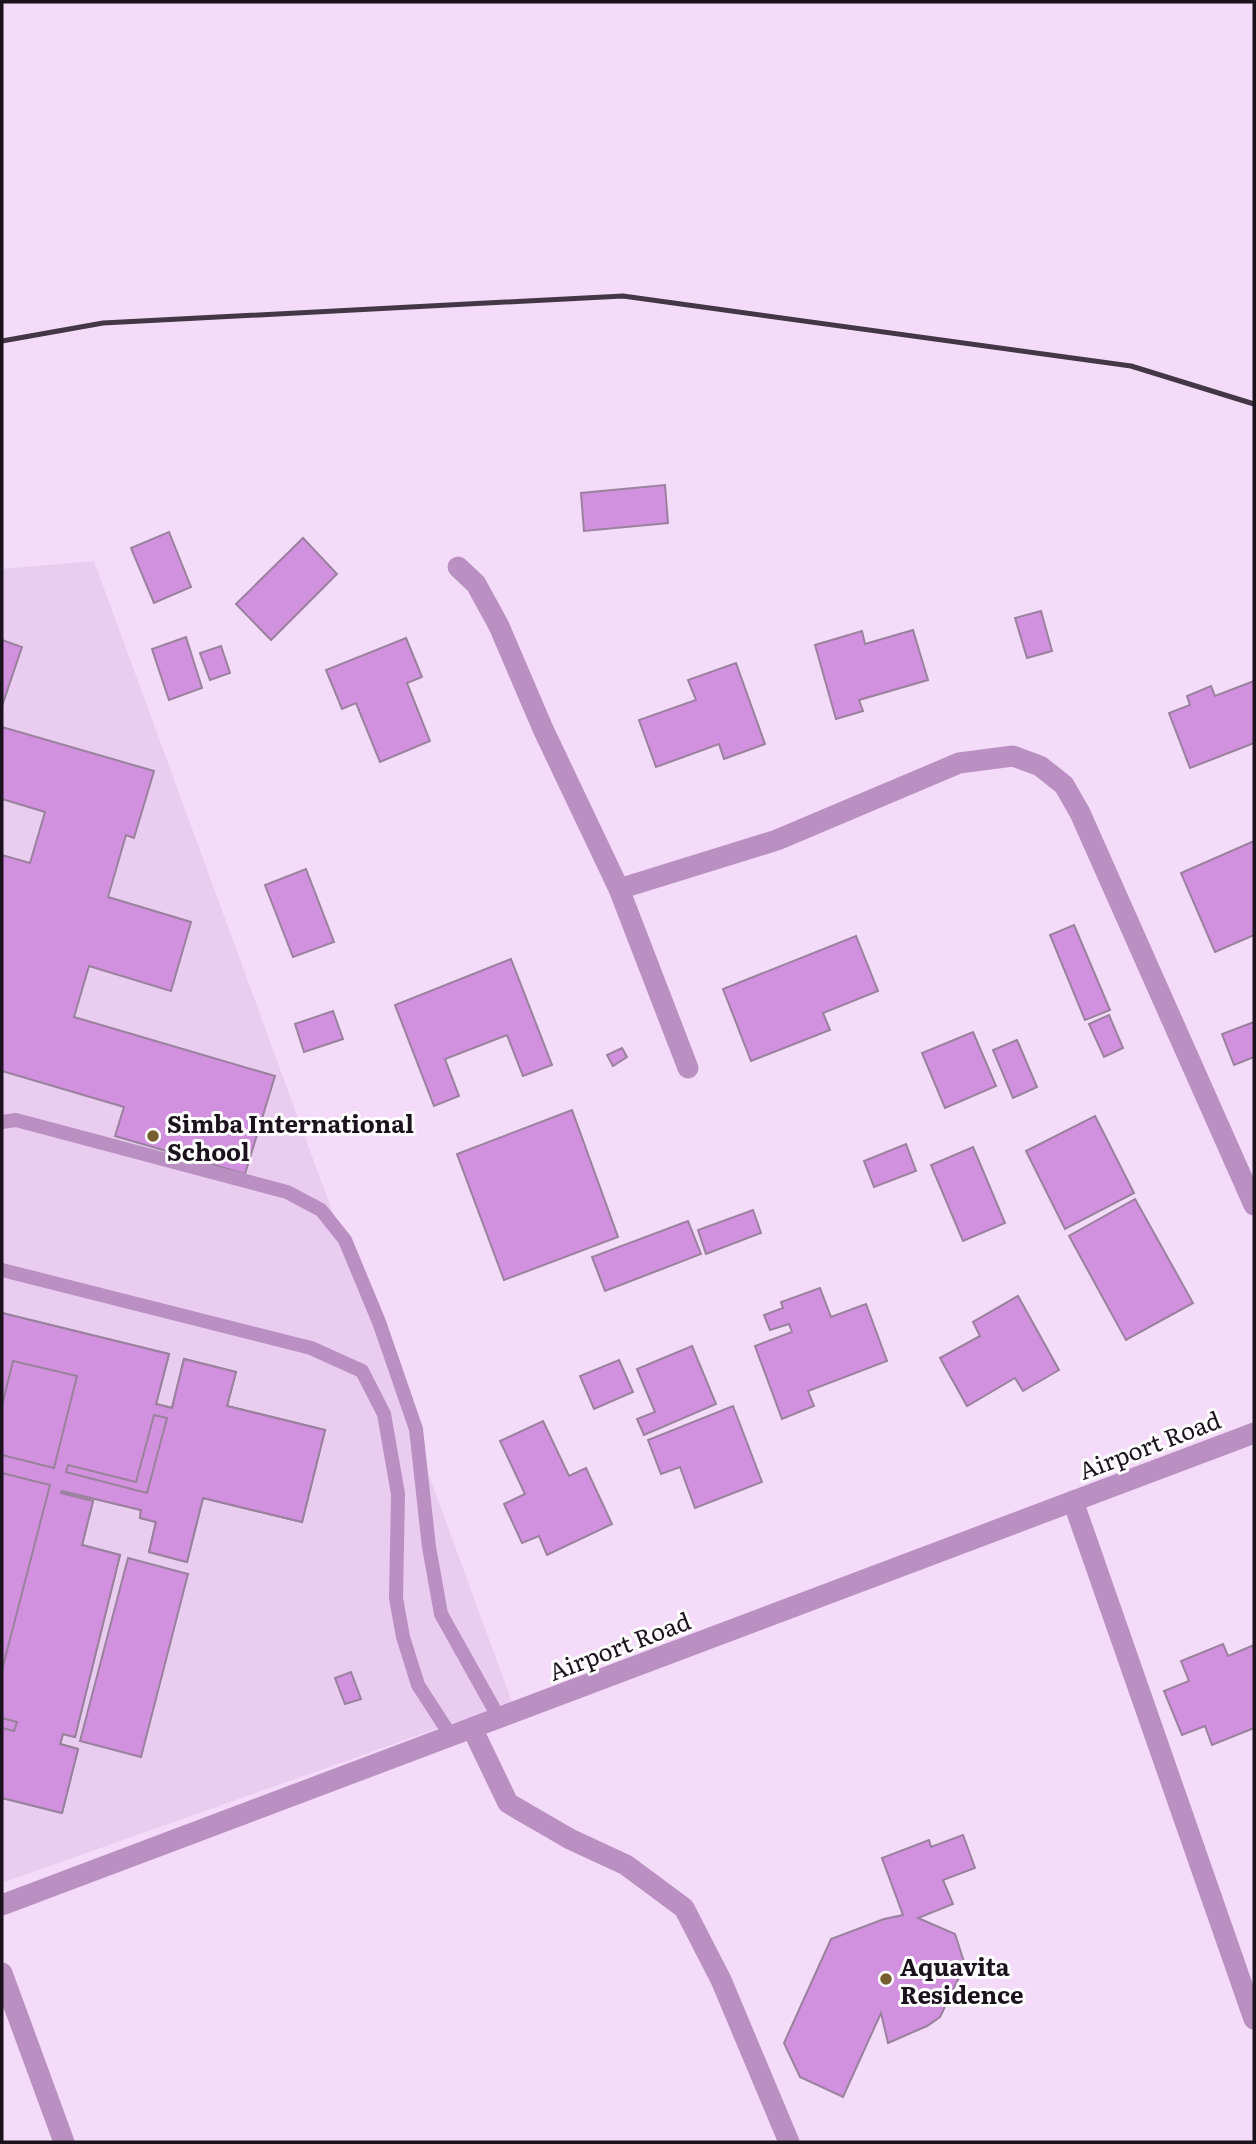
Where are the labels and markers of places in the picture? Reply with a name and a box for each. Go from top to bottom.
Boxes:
place label: Simba International School [167,1105,414,1168]
marker: Simba International School [145,1128,161,1144]
place label: Aquavita Residence [900,1948,1024,2011]
marker: Aquavita Residence [878,1971,894,1987]

